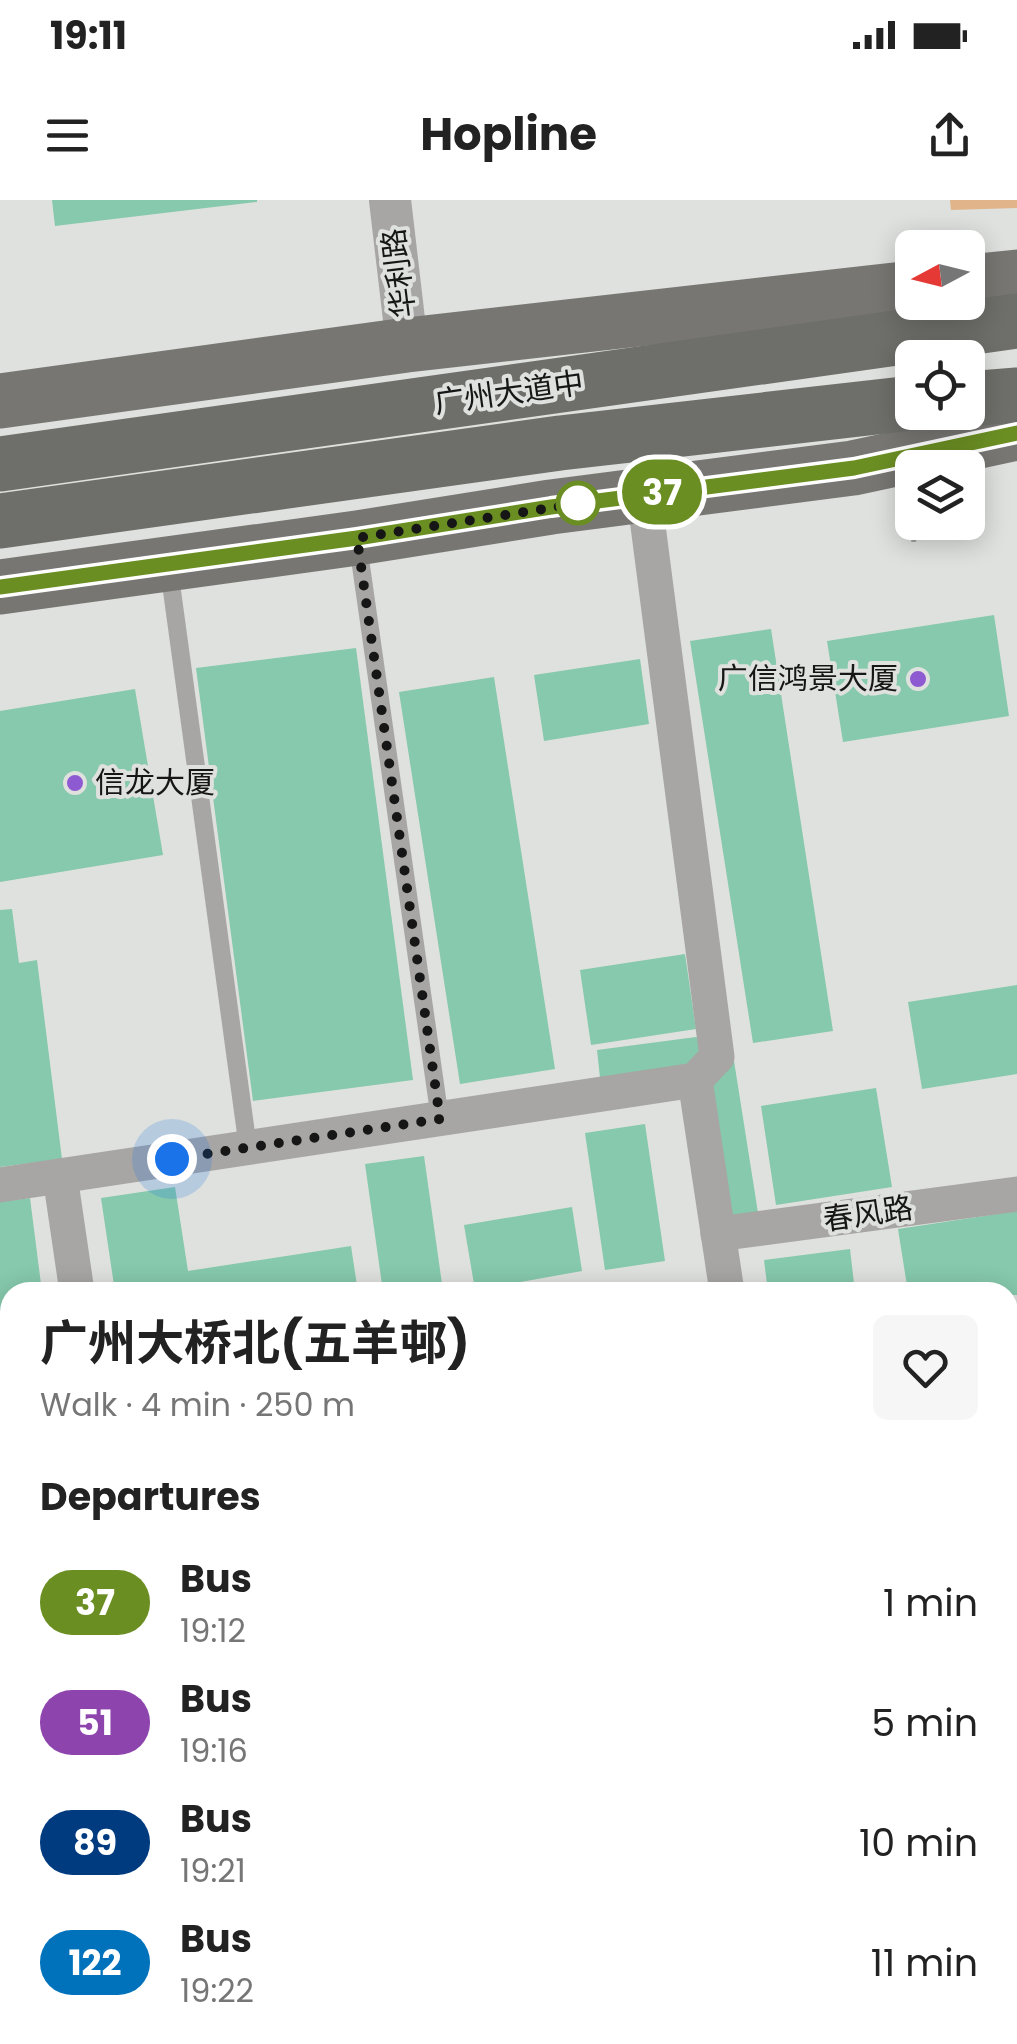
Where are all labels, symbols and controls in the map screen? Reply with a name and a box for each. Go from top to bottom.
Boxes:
text: 19:11 [50,9,127,62]
text: Hopline [420,103,597,166]
icon: menu [40,108,95,163]
icon: share [922,108,977,163]
street label: 华利路 [372,226,425,320]
north arrow [895,230,985,320]
map controls [895,230,985,540]
button: locate [895,340,985,430]
street label: 广州大道中 [432,361,586,424]
button: layers [895,450,985,540]
line badge: 37 [617,460,707,524]
text: 37 [642,468,682,517]
unlabelled marker [557,482,599,524]
place label: 广信鸿景大厦 [718,657,898,700]
marker: 广信鸿景大厦 [907,668,929,690]
place label: 信龙大厦 [95,761,215,804]
marker: 信龙大厦 [64,772,86,794]
your location [147,1134,197,1184]
street label: 春风路 [820,1186,915,1241]
text: 广州大桥北(五羊邨) [40,1310,470,1377]
button: heart [873,1315,978,1420]
text: Walk · 4 min · 250 m [40,1382,355,1427]
text: Departures [40,1470,261,1523]
text: Bus [180,1552,252,1605]
text: 1 min [883,1576,978,1629]
text: 37 [75,1578,115,1627]
text: 19:12 [180,1608,246,1653]
text: Bus [180,1672,252,1725]
text: 5 min [871,1696,978,1749]
text: 51 [77,1698,113,1747]
text: 19:16 [180,1728,248,1773]
text: Bus [180,1792,252,1845]
text: 10 min [859,1816,978,1869]
text: 89 [73,1818,117,1867]
text: 19:21 [180,1848,246,1893]
text: Bus [180,1912,252,1965]
text: 11 min [871,1936,978,1989]
text: 122 [68,1938,122,1987]
text: 19:22 [180,1968,254,2013]

